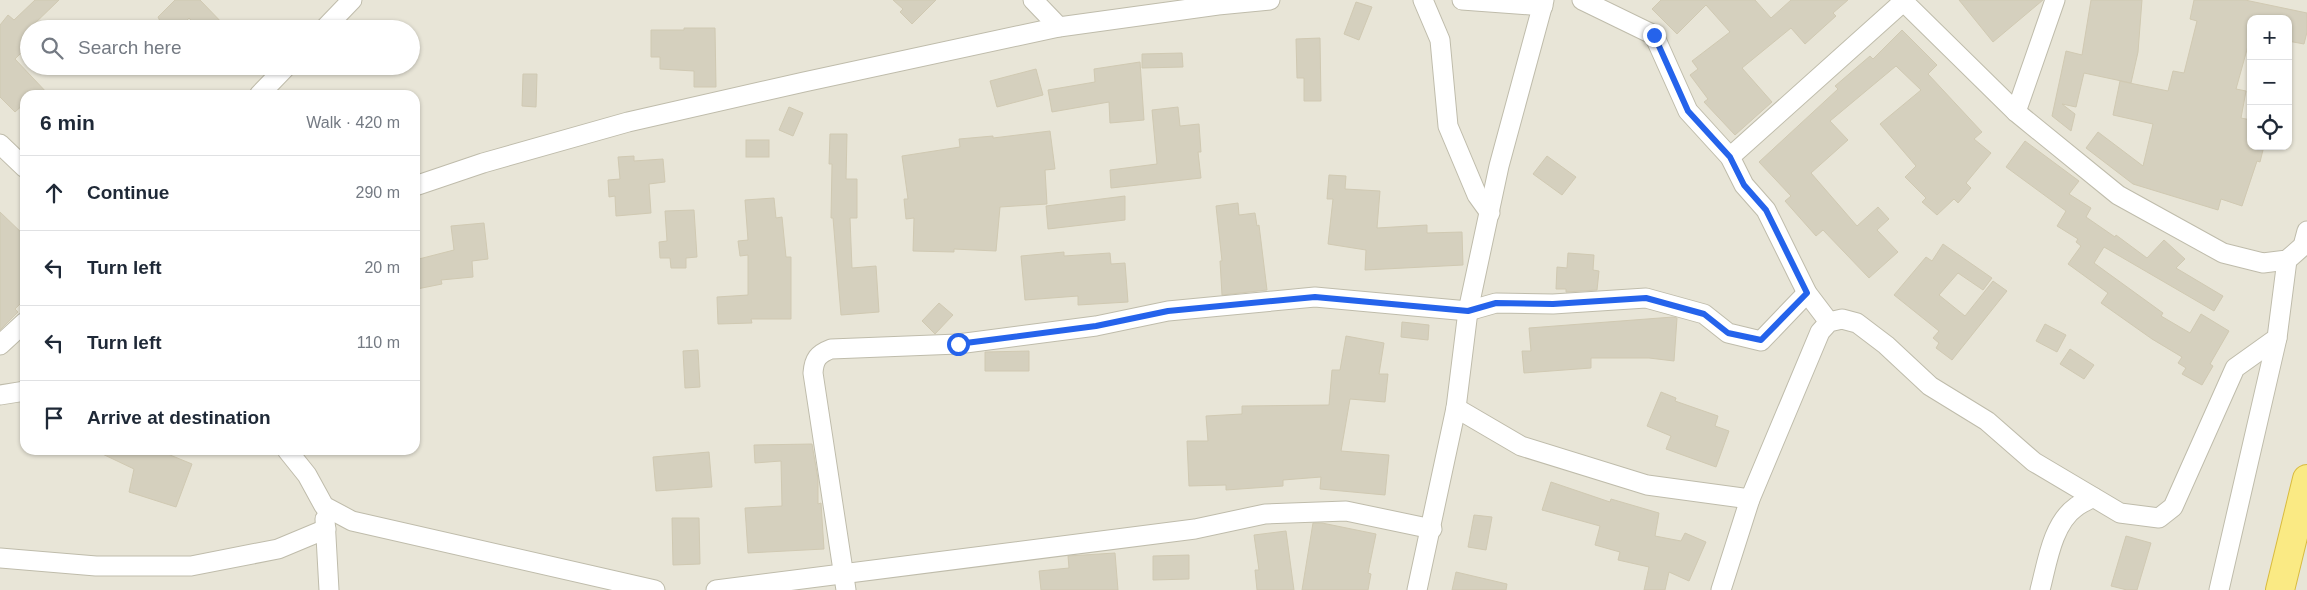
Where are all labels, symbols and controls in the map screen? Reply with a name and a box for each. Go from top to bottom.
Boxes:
map controls [2247,15,2292,150]
button: + [2247,15,2292,60]
search box [20,20,420,75]
route end [1643,24,1666,47]
icon: search [38,34,66,62]
text: Search here [78,37,182,58]
button: − [2247,60,2292,105]
button: locate [2247,105,2292,150]
text: 6 min [40,111,95,134]
text: Walk · 420 m [306,114,400,131]
icon: ahead [40,179,68,207]
text: Continue [87,182,169,203]
text: 290 m [356,184,400,201]
icon: left [40,254,68,282]
text: Turn left [87,257,162,278]
text: 20 m [364,259,400,276]
icon: left [40,329,68,357]
text: Turn left [87,332,162,353]
route start [947,333,970,356]
text: 110 m [357,334,400,351]
icon: arrive [40,404,68,432]
text: Arrive at destination [87,407,271,428]

